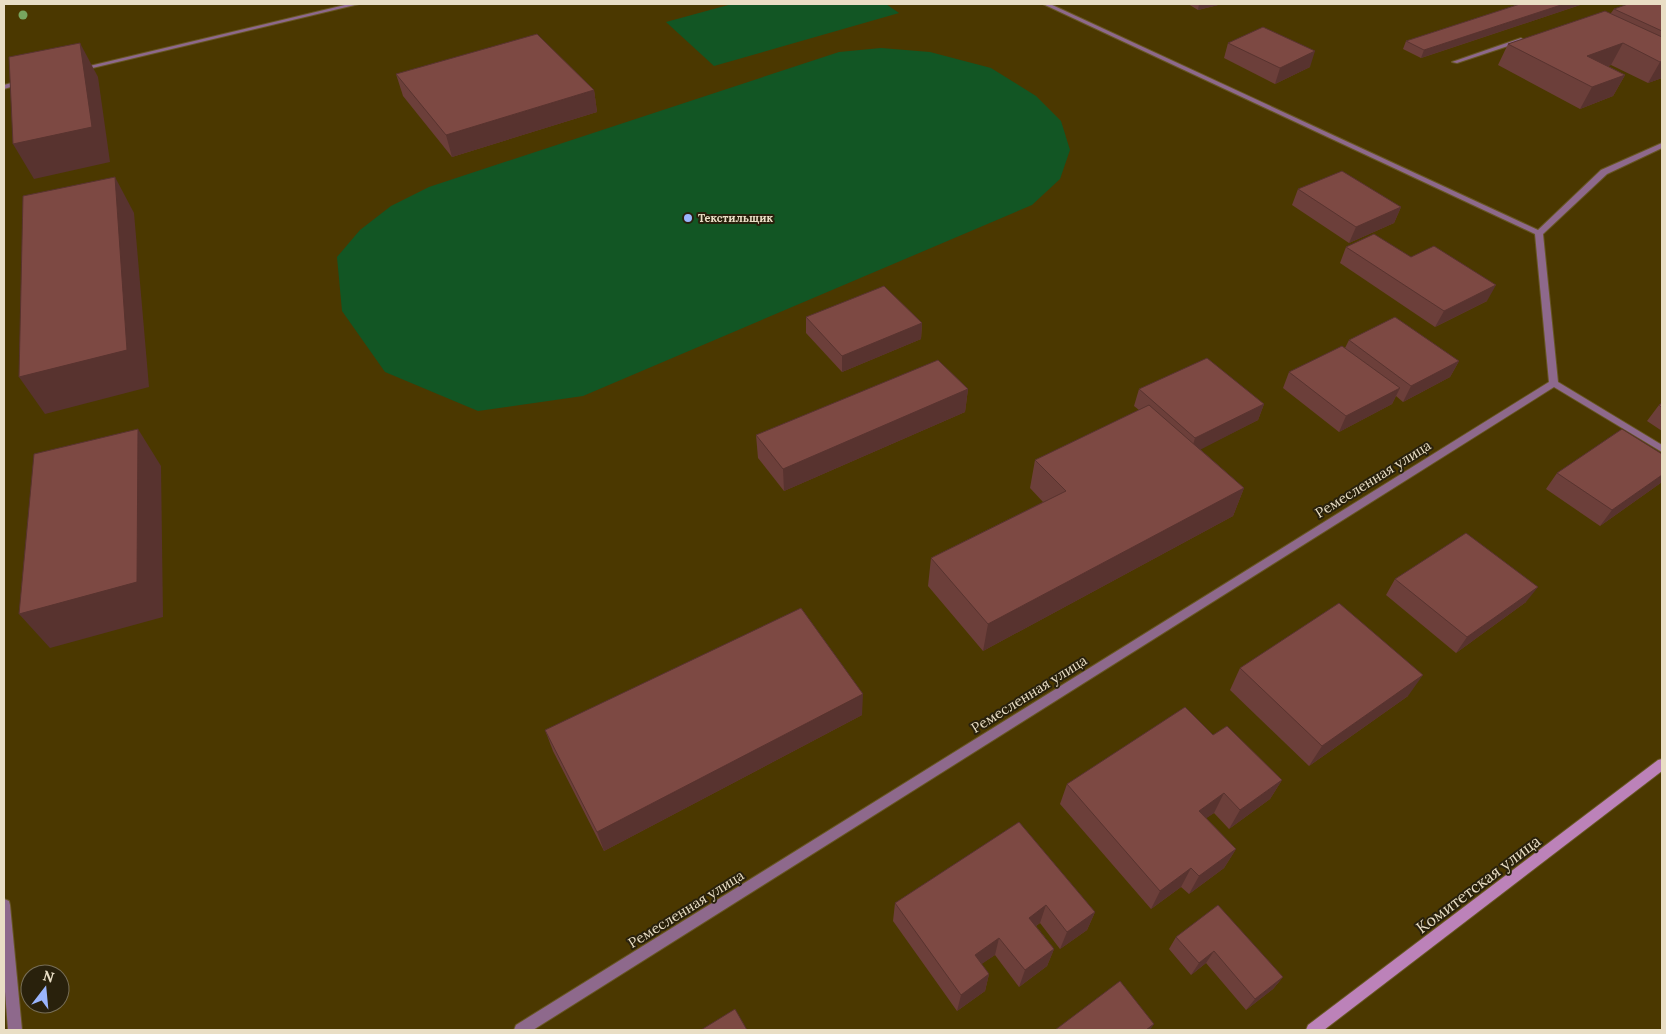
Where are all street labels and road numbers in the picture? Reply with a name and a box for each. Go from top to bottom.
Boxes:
street label: Ремесленная улица [1312,436,1434,522]
street label: Ремесленная улица [968,651,1090,737]
street label: Комитетская улица [1412,831,1544,937]
street label: Ремесленная улица [625,866,747,952]

